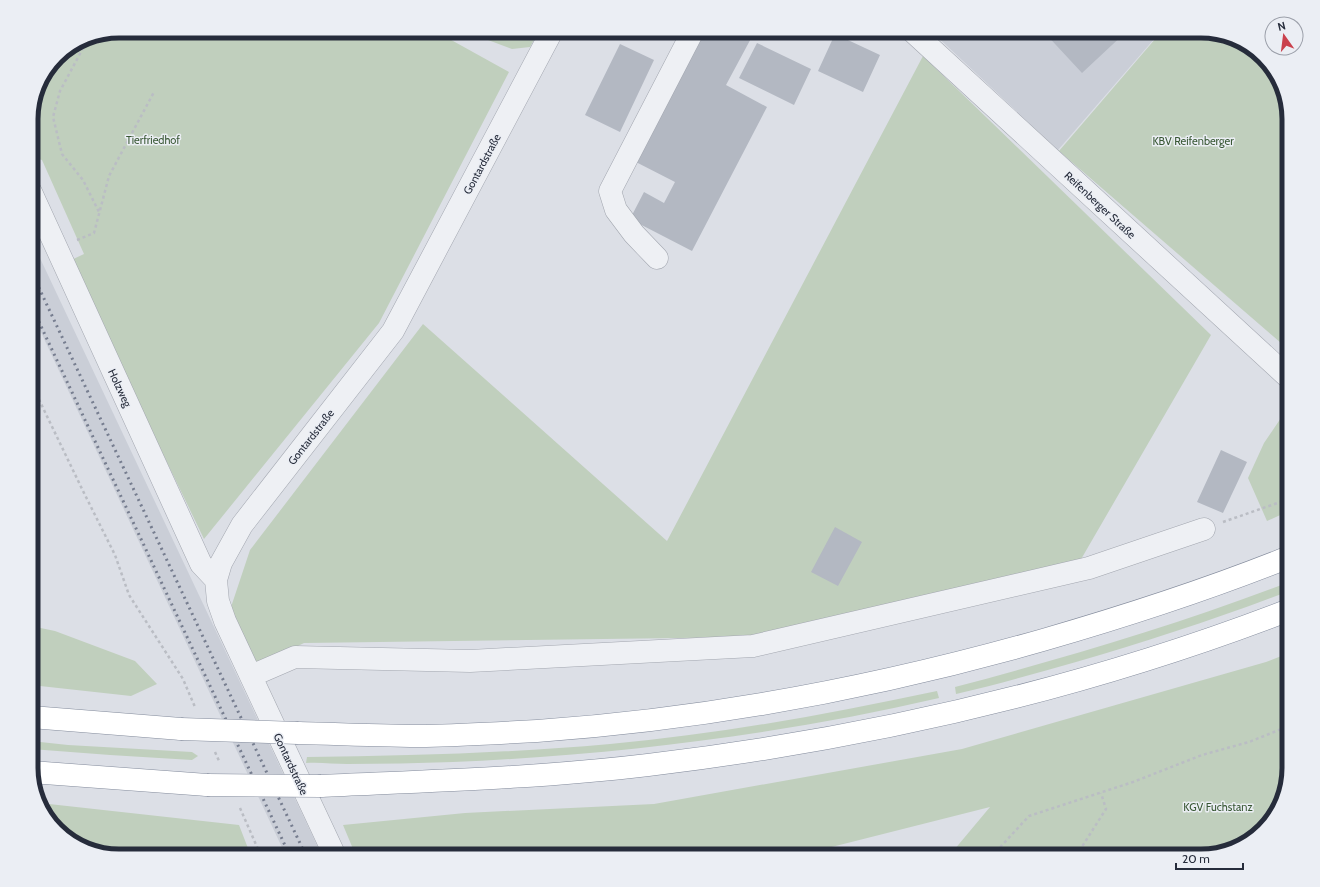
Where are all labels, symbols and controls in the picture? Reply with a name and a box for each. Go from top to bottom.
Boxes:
north arrow [1264,16,1304,56]
text: N [1276,19,1287,34]
street label: Gontardstraße [460,131,504,197]
park label: Tierfriedhof [126,133,180,147]
park label: KBV Reifenberger [1152,134,1234,148]
street label: Reifenberger Straße [1061,168,1139,242]
street label: Holzweg [105,367,135,410]
street label: Gontardstraße [285,406,337,468]
street label: Gontardstraße [271,731,312,798]
park label: KGV Fuchstanz [1183,800,1253,814]
scale bar [1176,845,1243,871]
text: 20 m [1182,851,1210,866]

